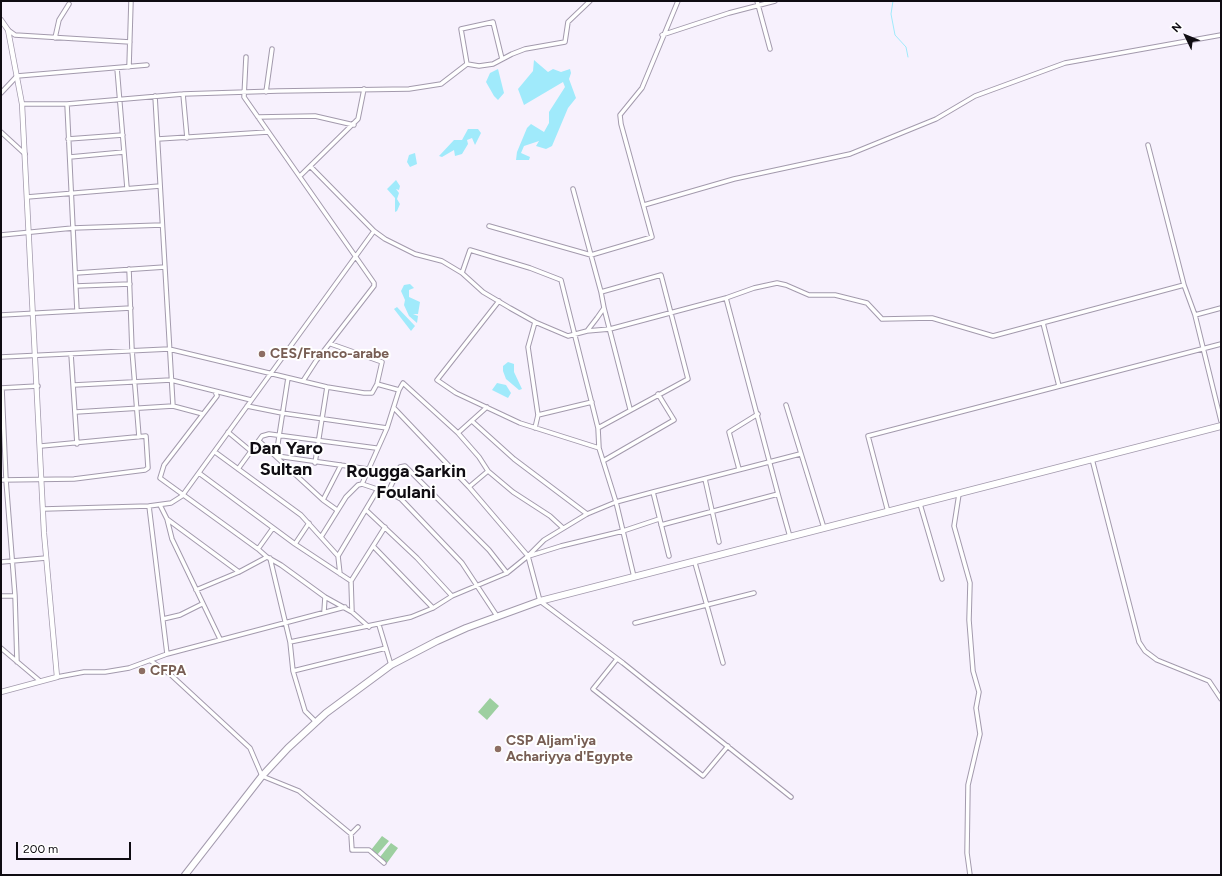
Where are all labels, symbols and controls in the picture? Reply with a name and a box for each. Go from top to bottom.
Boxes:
north arrow [1166,16,1206,56]
text: N [1169,20,1185,35]
place label: CES/Franco-arabe [270,346,389,362]
marker: CES/Franco-arabe [257,349,267,359]
district label: Dan Yaro Sultan [249,438,323,480]
district label: Rougga Sarkin Foulani [346,461,466,504]
place label: CFPA [150,663,186,679]
marker: CFPA [137,666,147,676]
place label: CSP Aljam'iya Achariyya d'Egypte [506,733,633,766]
marker: CSP Aljam'iya Achariyya d'Egypte [493,744,503,754]
scale bar [18,834,133,860]
text: 200 m [23,842,58,856]

